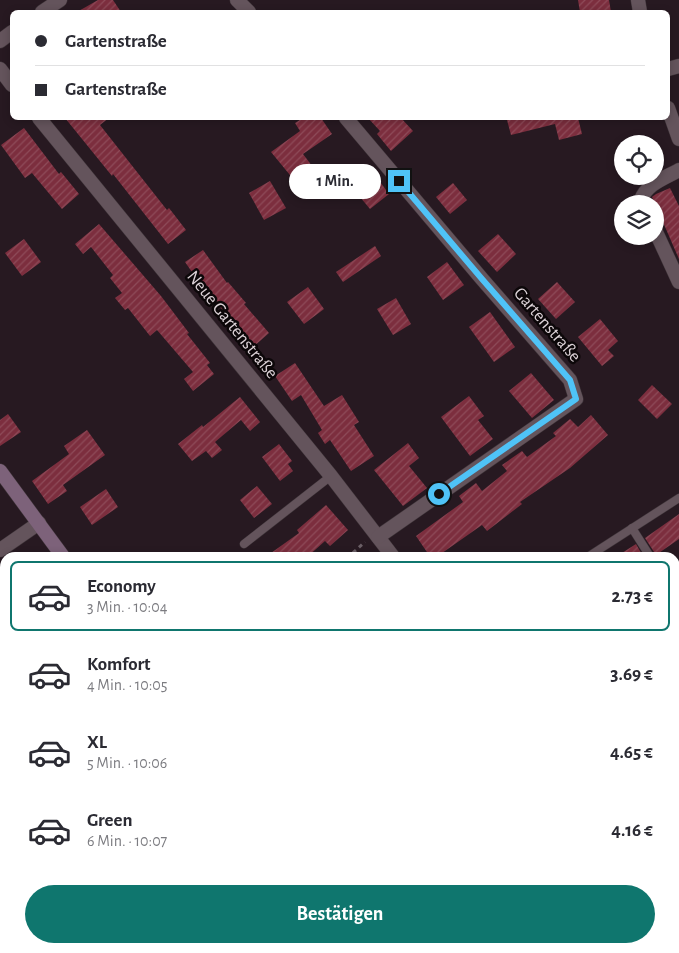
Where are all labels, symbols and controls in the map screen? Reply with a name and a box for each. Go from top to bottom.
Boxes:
text: Gartenstraße [65,32,167,51]
text: Gartenstraße [65,80,167,99]
map controls [614,135,664,245]
button: locate [614,135,664,185]
callout: 1 Min. [289,164,382,198]
route end [388,170,410,192]
text: 1 Min. [316,173,354,189]
button: layers [614,195,664,245]
street label: Neue Gartenstraße [183,268,281,382]
street label: Gartenstraße [510,284,584,366]
route start [428,483,450,505]
icon: car [27,574,72,619]
text: Economy [87,577,156,596]
text: 2.73 € [612,587,653,606]
text: 3 Min. · 10:04 [87,599,167,615]
icon: car [27,652,72,697]
text: Komfort [87,655,151,674]
text: 3.69 € [610,665,653,684]
text: 4 Min. · 10:05 [87,677,167,693]
icon: car [27,730,72,775]
text: XL [87,733,107,752]
text: 4.65 € [610,743,653,762]
text: 5 Min. · 10:06 [87,755,167,771]
icon: car [27,808,72,853]
text: Green [87,811,133,830]
text: 4.16 € [611,821,653,840]
text: 6 Min. · 10:07 [87,833,167,849]
button: Bestätigen [25,885,655,943]

